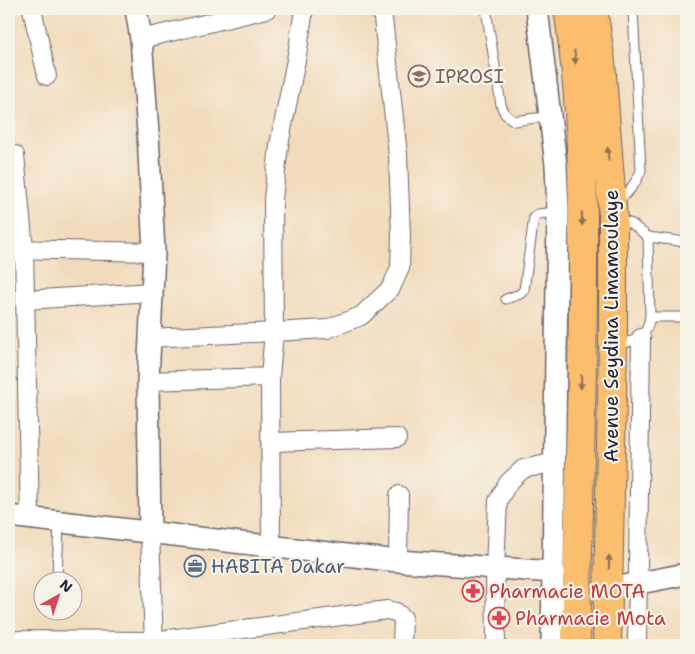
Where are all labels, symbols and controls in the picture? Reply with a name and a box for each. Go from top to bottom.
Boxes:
one-way arrow [571,49,579,65]
school or university icon: IPROSI [407,64,431,88]
place label: IPROSI [435,64,504,89]
one-way arrow [604,146,612,162]
street label: Avenue Seydina Limamoulaye [599,190,624,462]
one-way arrow [579,212,587,228]
one-way arrow [577,374,585,390]
one-way arrow [606,553,614,569]
office icon: HABITA Dakar [183,554,207,578]
place label: HABITA Dakar [211,554,345,579]
north arrow [32,572,82,622]
text: N [56,575,76,596]
pharmacy icon: Pharmacie MOTA [461,579,485,603]
place label: Pharmacie MOTA [489,579,645,604]
pharmacy icon: Pharmacie Mota [487,606,511,630]
place label: Pharmacie Mota [515,606,666,631]

